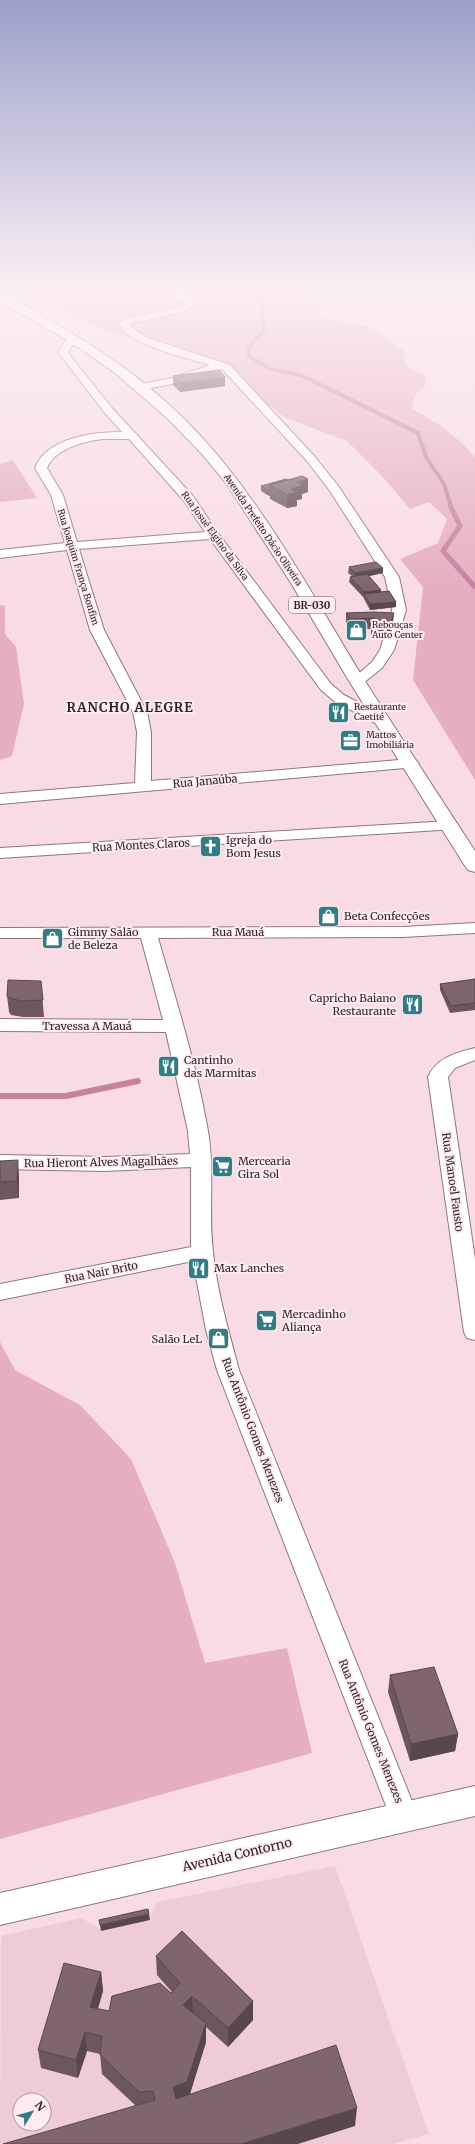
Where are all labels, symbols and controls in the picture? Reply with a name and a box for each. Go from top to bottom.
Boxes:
street label: Avenida Prefeito Dácio Oliveira [221,471,305,588]
street label: Rua Josué Elgino da Silva [179,489,251,582]
street label: Rua Joaquim França Bonfim [55,507,101,626]
road number: BR-030 [289,597,335,613]
shop icon: Rebouças Auto Center [344,617,370,643]
place label: Rebouças Auto Center [371,619,423,640]
district label: RANCHO ALEGRE [66,699,194,716]
restaurant icon: Restaurante Caetité [326,699,352,725]
place label: Restaurante Caetité [354,701,406,722]
office icon: Mattos Imobiliária [337,727,363,753]
place label: Mattos Imobiliária [366,729,414,750]
street label: Rua Janaúba [172,771,238,791]
church icon: Igreja do Bom Jesus [198,833,224,859]
place label: Igreja do Bom Jesus [226,833,281,860]
street label: Rua Montes Claros [92,835,190,855]
shop icon: Beta Confecções [315,903,341,929]
place label: Beta Confecções [344,909,430,923]
shop icon: Gimmy Salão de Beleza [40,925,66,951]
place label: Gimmy Salão de Beleza [68,925,139,952]
street label: Rua Mauá [212,925,264,939]
place label: Capricho Baiano Restaurante [309,991,397,1018]
restaurant icon: Capricho Baiano Restaurante [399,991,425,1017]
street label: Travessa A Mauá [42,1019,132,1033]
restaurant icon: Cantinho das Marmitas [155,1053,181,1079]
place label: Cantinho das Marmitas [184,1053,256,1080]
street label: Rua Manoel Fausto [439,1131,467,1233]
street label: Rua Hieront Alves Magalhães [24,1154,178,1170]
supermarket icon: Mercearia Gira Sol [209,1154,235,1180]
place label: Mercearia Gira Sol [238,1154,291,1181]
restaurant icon: Max Lanches [185,1255,211,1281]
street label: Rua Nair Brito [63,1258,139,1286]
place label: Max Lanches [214,1261,284,1275]
supermarket icon: Mercadinho Aliança [254,1307,280,1333]
place label: Mercadinho Aliança [281,1307,346,1334]
shop icon: Salão LeL [205,1326,231,1352]
place label: Salão LeL [152,1332,202,1346]
street label: Rua Antônio Gomes Menezes [219,1355,287,1505]
street label: Rua Antônio Gomes Menezes [336,1657,406,1805]
street label: Avenida Contorno [180,1834,294,1876]
north arrow [12,2092,52,2132]
text: N [32,2098,48,2114]

